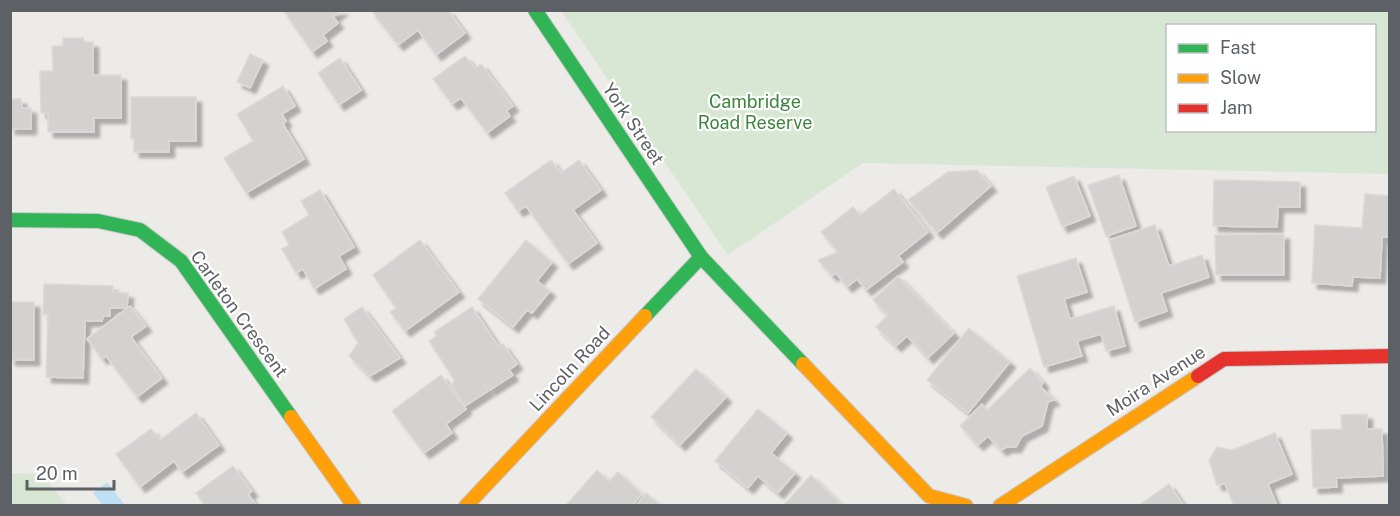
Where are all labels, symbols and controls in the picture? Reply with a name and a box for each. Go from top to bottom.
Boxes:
legend [1166,24,1376,132]
text: Fast [1220,37,1256,58]
text: Slow [1220,67,1261,88]
street label: York Street [598,79,668,169]
park label: Cambridge Road Reserve [698,91,812,133]
text: Jam [1220,97,1253,118]
street label: Carleton Crescent [186,246,292,381]
street label: Lincoln Road [525,322,614,415]
street label: Moira Avenue [1102,341,1209,420]
scale bar [27,453,114,491]
text: 20 m [36,463,78,484]

